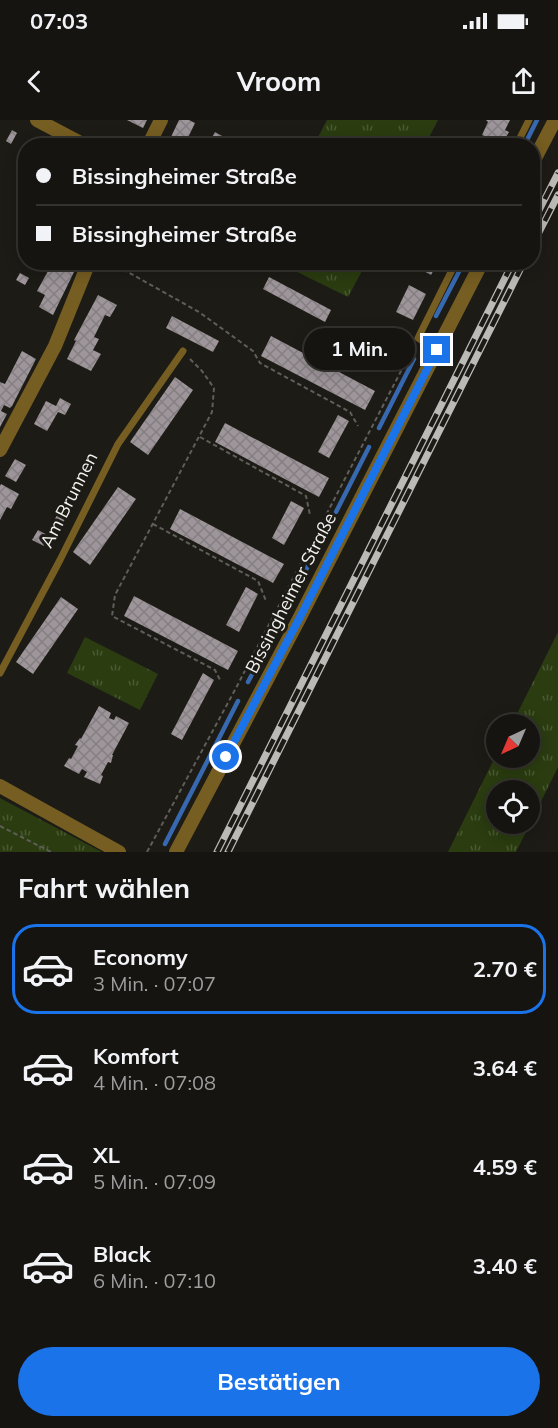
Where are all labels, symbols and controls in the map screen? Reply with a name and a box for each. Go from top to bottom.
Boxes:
text: 07:03 [30,7,88,35]
text: Vroom [237,64,321,98]
icon: back [18,65,51,98]
icon: share [507,65,540,98]
text: Bissingheimer Straße [72,162,297,190]
text: Bissingheimer Straße [72,220,297,248]
callout: 1 Min. [305,329,416,371]
text: 1 Min. [331,336,388,361]
route end [423,336,450,363]
street label: Am Brunnen [35,448,102,551]
street label: Bissingheimer Straße [240,508,341,677]
north arrow [486,714,540,768]
map controls [486,714,540,834]
route start [212,743,239,770]
button: locate [486,780,540,834]
text: Fahrt wählen [18,871,190,905]
icon: car [21,942,75,996]
text: Economy [93,943,188,971]
text: 2.70 € [473,955,537,983]
text: 3 Min. · 07:07 [93,971,216,996]
icon: car [21,1041,75,1095]
text: Komfort [93,1042,179,1070]
text: 3.64 € [473,1054,537,1082]
text: 4 Min. · 07:08 [93,1070,216,1095]
icon: car [21,1140,75,1194]
text: XL [93,1141,120,1169]
text: 4.59 € [473,1153,537,1181]
text: 5 Min. · 07:09 [93,1169,216,1194]
icon: car [21,1239,75,1293]
text: Black [93,1240,151,1268]
text: 3.40 € [473,1252,537,1280]
text: 6 Min. · 07:10 [93,1268,216,1293]
button: Bestätigen [18,1347,540,1416]

